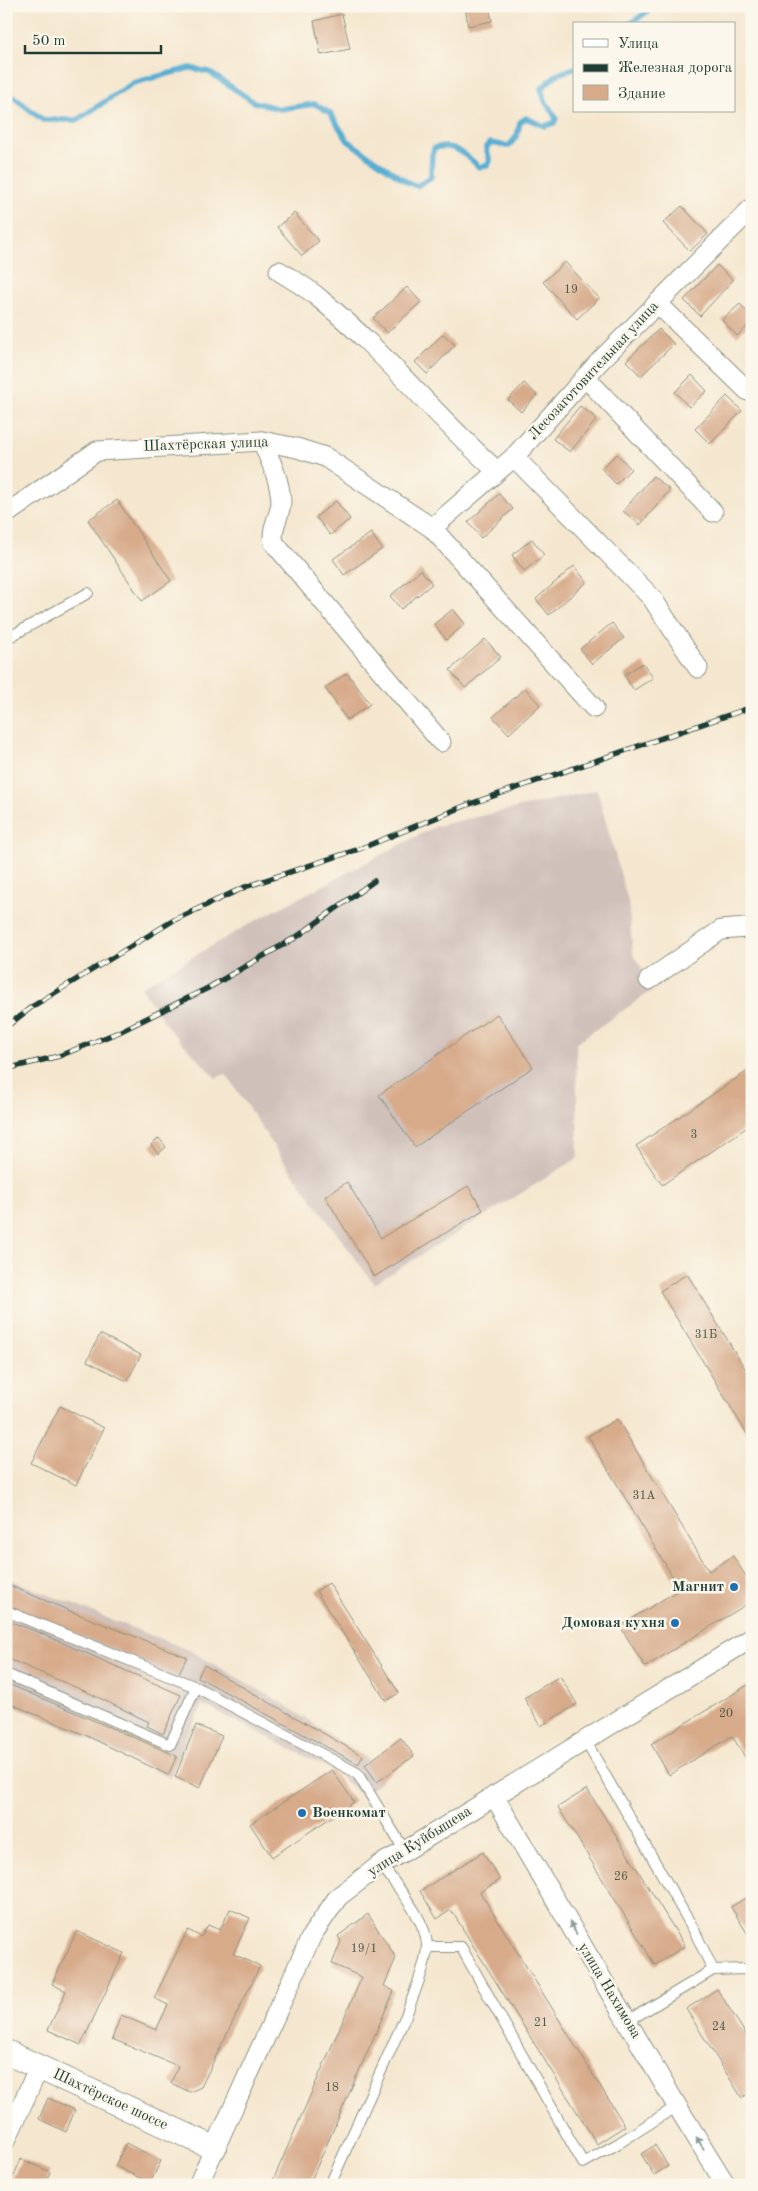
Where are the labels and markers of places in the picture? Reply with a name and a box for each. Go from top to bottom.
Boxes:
place label: Магнит [672,1580,724,1595]
marker: Магнит [728,1581,740,1593]
place label: Домовая кухня [562,1616,665,1631]
marker: Домовая кухня [669,1617,681,1629]
place label: Военкомат [312,1806,386,1821]
marker: Военкомат [296,1807,308,1819]

